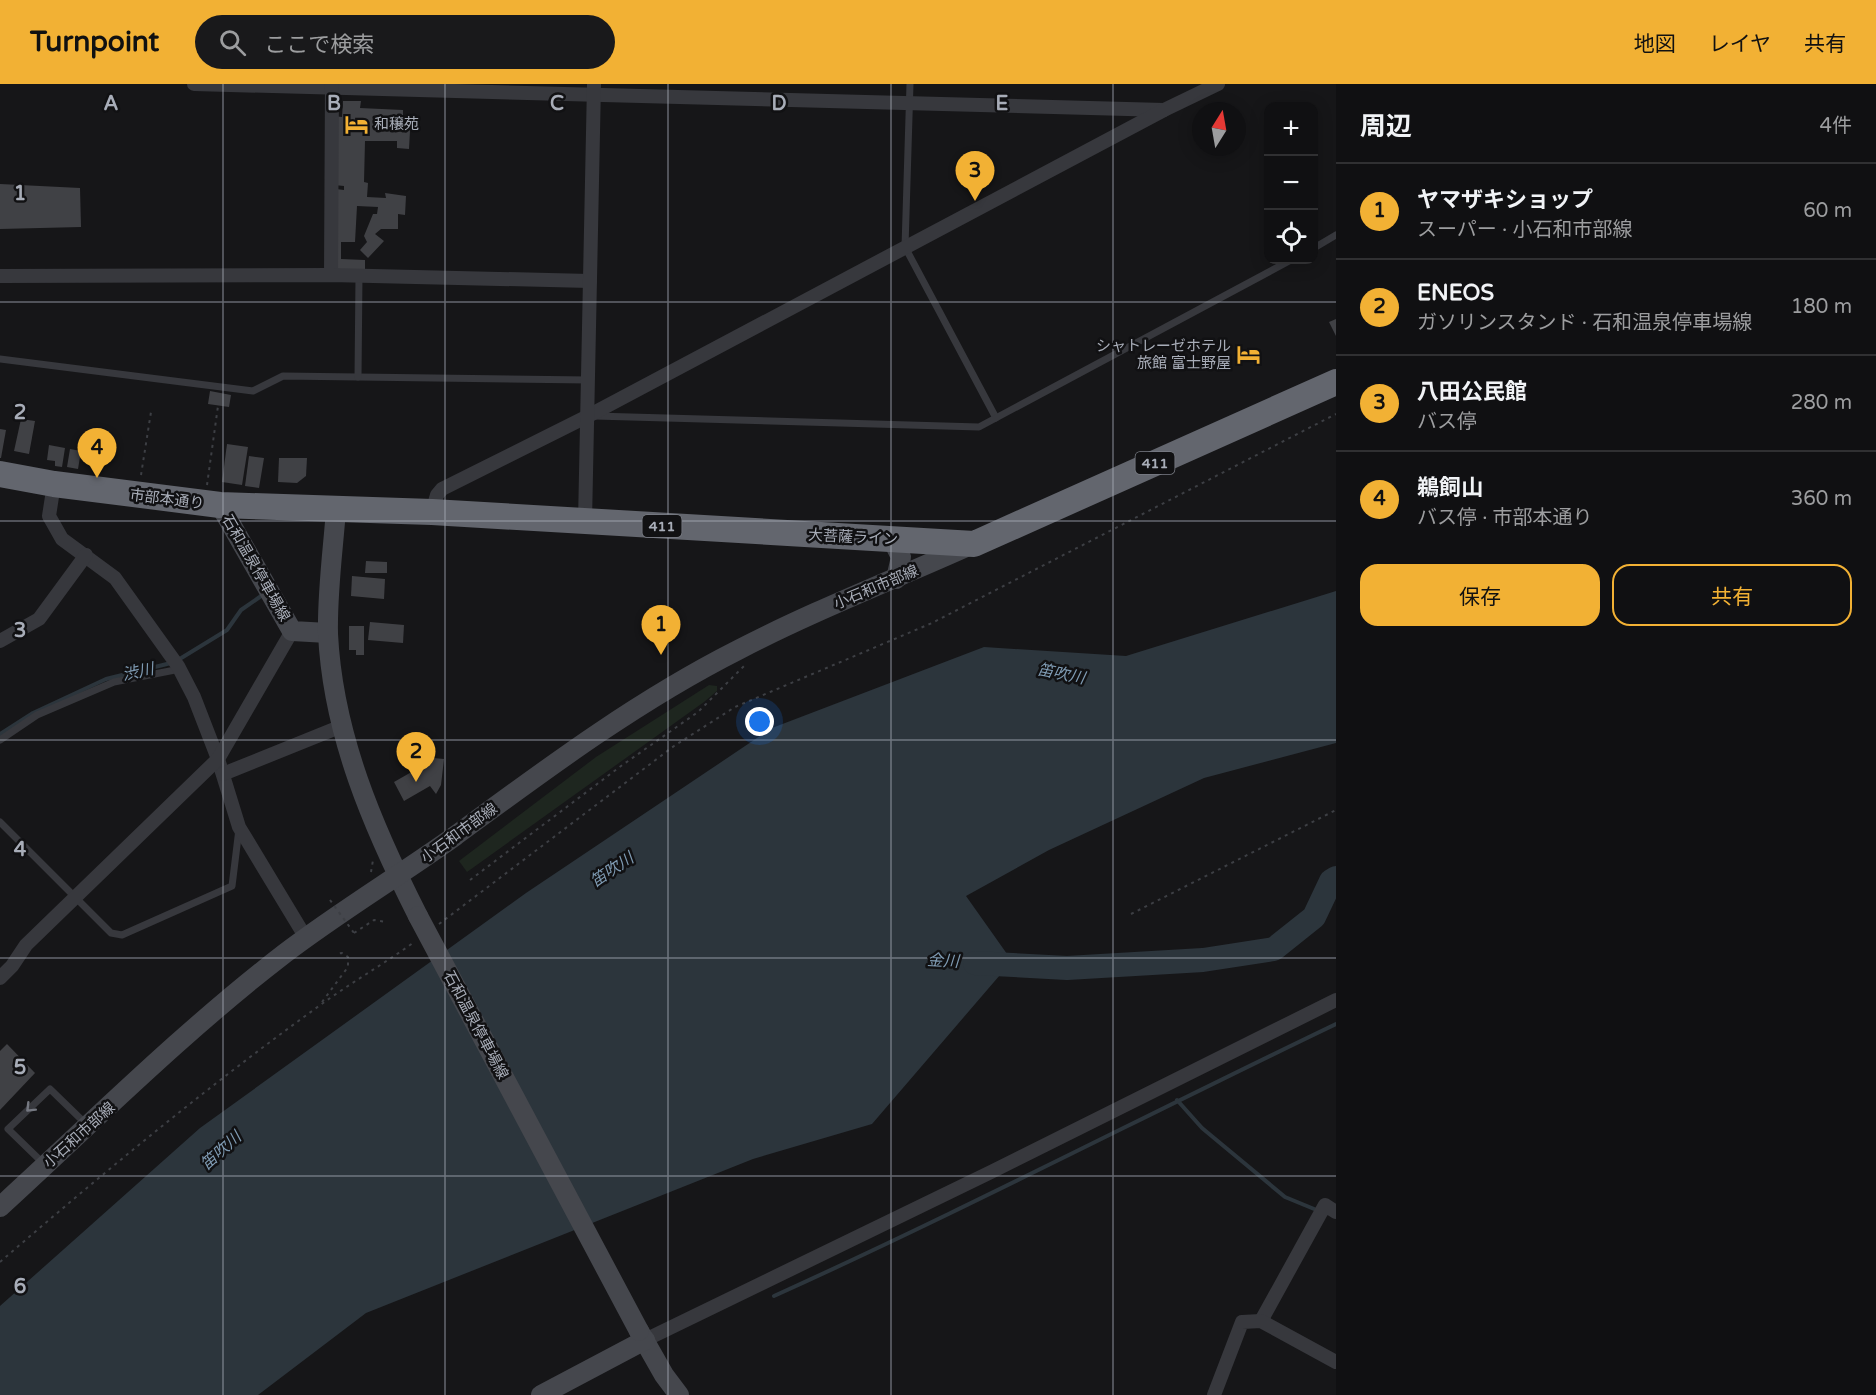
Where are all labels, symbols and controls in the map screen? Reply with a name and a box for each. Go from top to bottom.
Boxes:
search box [195,15,615,69]
text: Turnpoint [30,25,159,59]
icon: search [216,26,249,59]
text: ここで検索 [264,32,374,58]
text: 地図 [1634,32,1676,57]
text: レイヤ [1709,32,1771,57]
text: 共有 [1804,32,1846,57]
text: A [104,92,119,116]
text: B [327,92,341,116]
text: C [550,92,564,116]
text: D [771,92,787,116]
text: E [996,92,1009,116]
north arrow [1192,102,1246,156]
map controls [1264,102,1318,264]
button: + [1264,102,1318,156]
hotel icon: 和穣苑 [343,111,369,137]
text: 周辺 [1360,111,1412,142]
text: 4件 [1819,114,1852,138]
place label: 和穣苑 [374,115,419,133]
pin: 3 [956,152,994,201]
button: − [1264,156,1318,210]
text: 1 [14,182,26,206]
text: ヤマザキショップ [1417,187,1593,213]
text: 1 [1373,199,1386,223]
text: 60 m [1803,199,1852,223]
button: locate [1264,210,1318,264]
text: スーパー · 小石和市部線 [1417,218,1632,242]
text: ENEOS [1417,280,1494,306]
text: 2 [1373,295,1386,319]
text: 180 m [1791,295,1852,319]
text: ガソリンスタンド · 石和温泉停車場線 [1417,311,1752,335]
place label: シャトレーゼホテル 旅館 富士野屋 [1096,337,1231,372]
hotel icon: シャトレーゼホテル 旅館 富士野屋 [1236,342,1262,368]
text: 八田公民館 [1417,379,1527,405]
text: 3 [1373,391,1386,415]
text: 280 m [1791,391,1852,415]
text: 2 [14,401,26,425]
text: バス停 [1417,410,1477,434]
pin: 4 [78,428,116,478]
road number: 411 [1136,452,1174,474]
text: 鵜飼山 [1417,475,1483,501]
street label: 市部本通り [129,485,205,513]
text: 4 [1373,487,1386,511]
text: 360 m [1791,487,1852,511]
text: バス停 · 市部本通り [1417,506,1593,530]
street label: 石和温泉停車場線 [218,512,294,624]
road number: 411 [642,515,682,537]
street label: 大菩薩ライン [808,526,898,548]
street label: 小石和市部線 [831,561,921,613]
button: 保存 [1360,564,1600,626]
button: 共有 [1612,564,1852,626]
pin: 1 [642,606,680,655]
text: 3 [14,619,26,643]
water label: 渋川 [120,658,158,685]
water label: 笛吹川 [1036,660,1088,689]
your location [745,707,774,736]
pin: 2 [396,732,436,782]
street label: 小石和市部線 [417,799,501,867]
text: 4 [14,838,27,862]
water label: 笛吹川 [587,847,639,892]
water label: 金川 [926,950,961,972]
street label: 石和温泉停車場線 [440,968,512,1082]
text: 5 [14,1056,26,1080]
street label: 小石和市部線 [40,1098,118,1172]
one-way arrow [27,1101,37,1112]
water label: 笛吹川 [196,1126,247,1174]
text: 6 [14,1275,26,1299]

